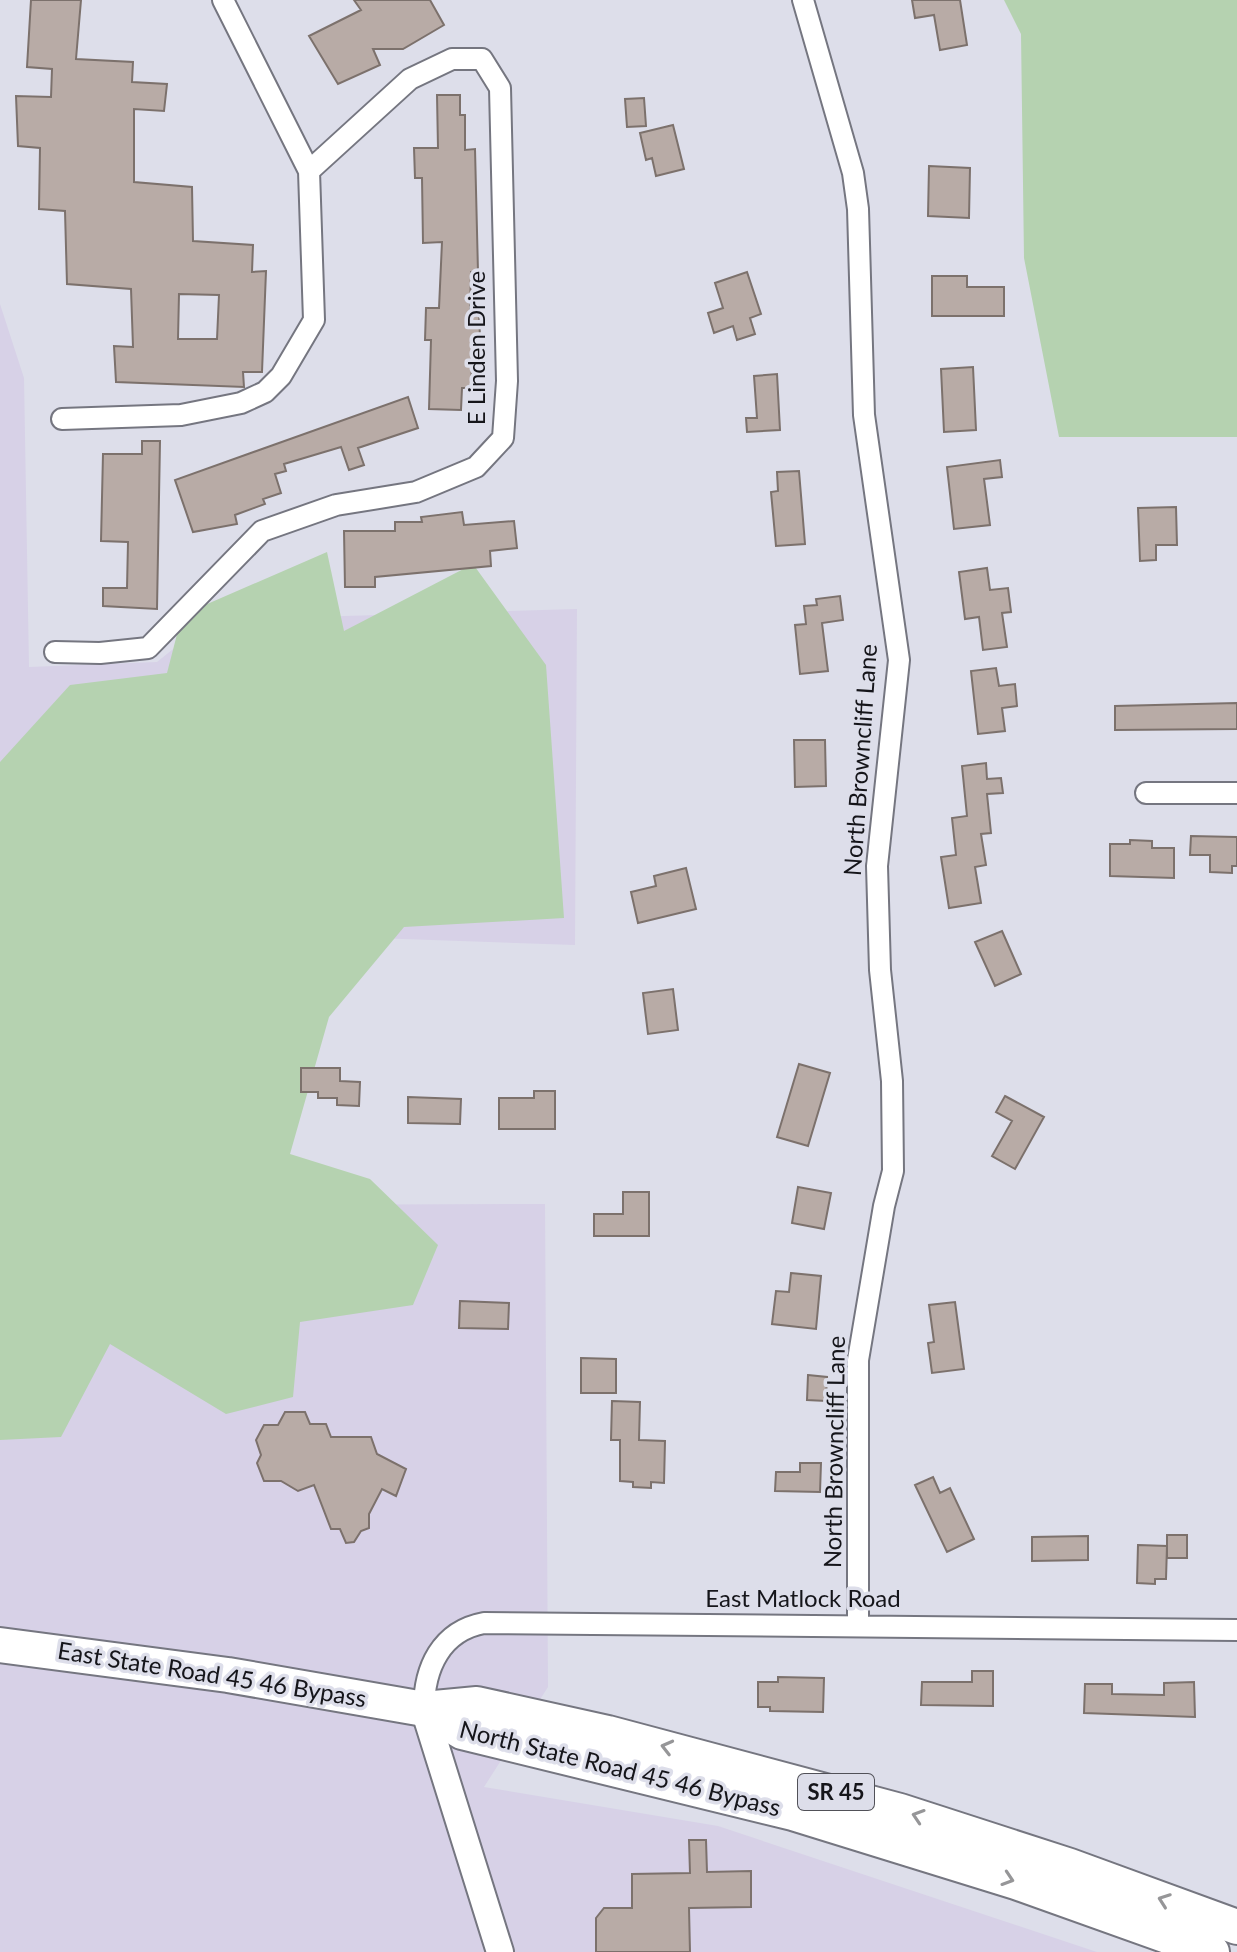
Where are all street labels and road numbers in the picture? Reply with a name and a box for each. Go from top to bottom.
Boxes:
street label: E Linden Drive [461,271,490,425]
street label: North Browncliff Lane [837,643,882,877]
street label: North Browncliff Lane [817,1335,850,1568]
street label: East Matlock Road [705,1583,901,1612]
street label: East State Road 45 46 Bypass [56,1635,369,1712]
street label: North State Road 45 46 Bypass [457,1714,784,1822]
road number: SR 45 [798,1774,874,1810]

